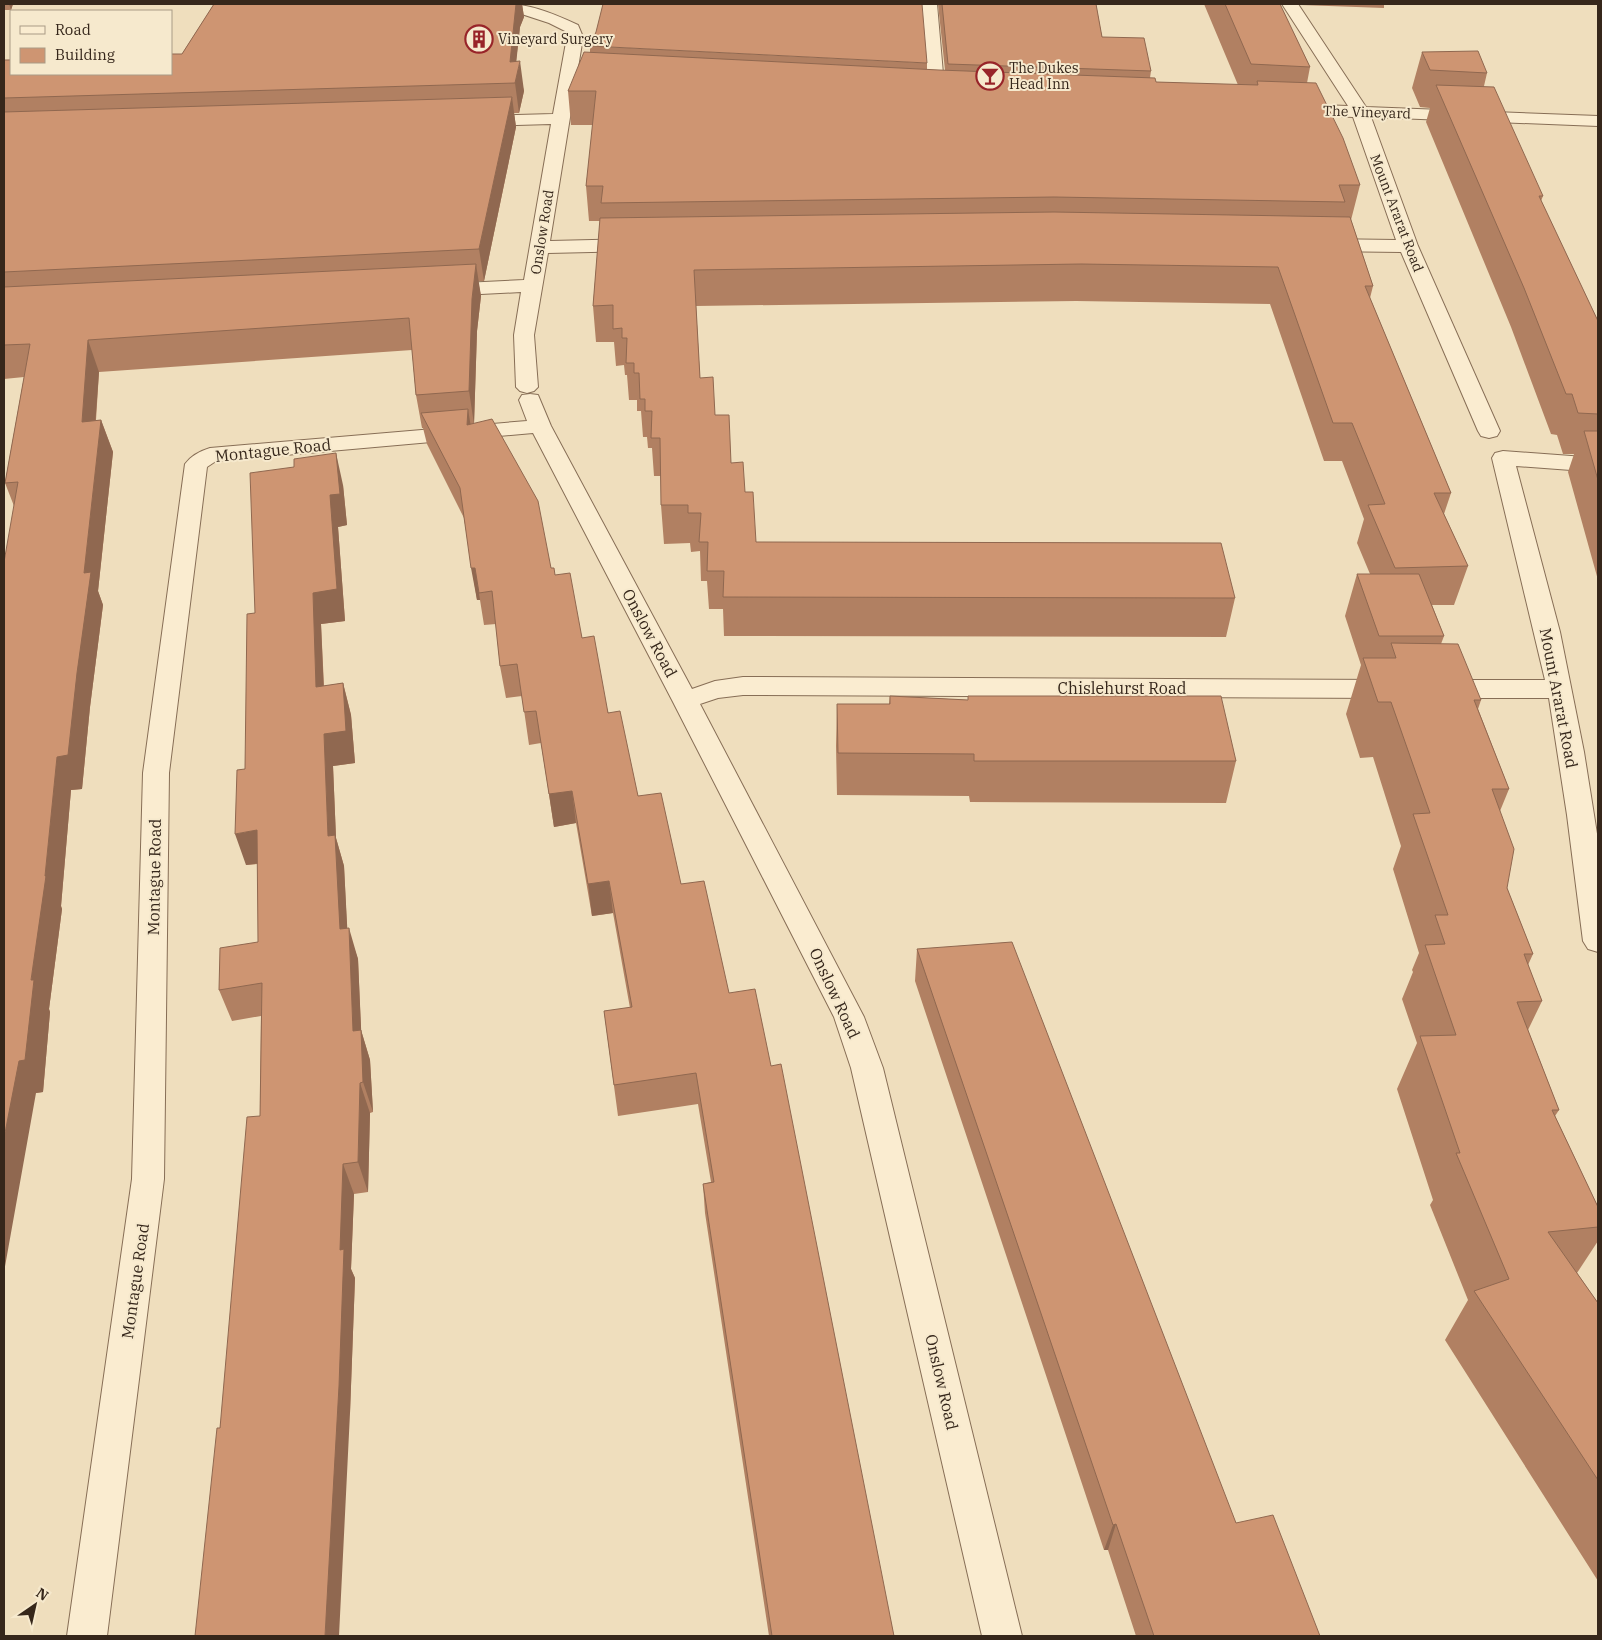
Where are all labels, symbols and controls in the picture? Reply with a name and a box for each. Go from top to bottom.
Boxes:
legend [10,10,172,75]
text: Road [55,20,91,39]
building icon: Vineyard Surgery [464,24,494,54]
place label: Vineyard Surgery [498,30,613,48]
text: Building [55,45,115,64]
place label: The Dukes Head Inn [1009,59,1079,93]
bar icon: The Dukes Head Inn [975,61,1005,91]
street label: The Vineyard [1323,101,1412,123]
street label: Mount Ararat Road [1366,152,1428,275]
street label: Onslow Road [526,188,558,276]
street label: Montague Road [214,434,332,466]
street label: Onslow Road [618,585,682,681]
street label: Mount Ararat Road [1536,626,1582,770]
street label: Chislehurst Road [1058,678,1187,698]
street label: Montague Road [143,818,165,935]
street label: Onslow Road [805,945,865,1042]
street label: Montague Road [117,1222,153,1340]
street label: Onslow Road [921,1332,963,1432]
north arrow [10,1580,60,1630]
text: N [33,1584,52,1605]

